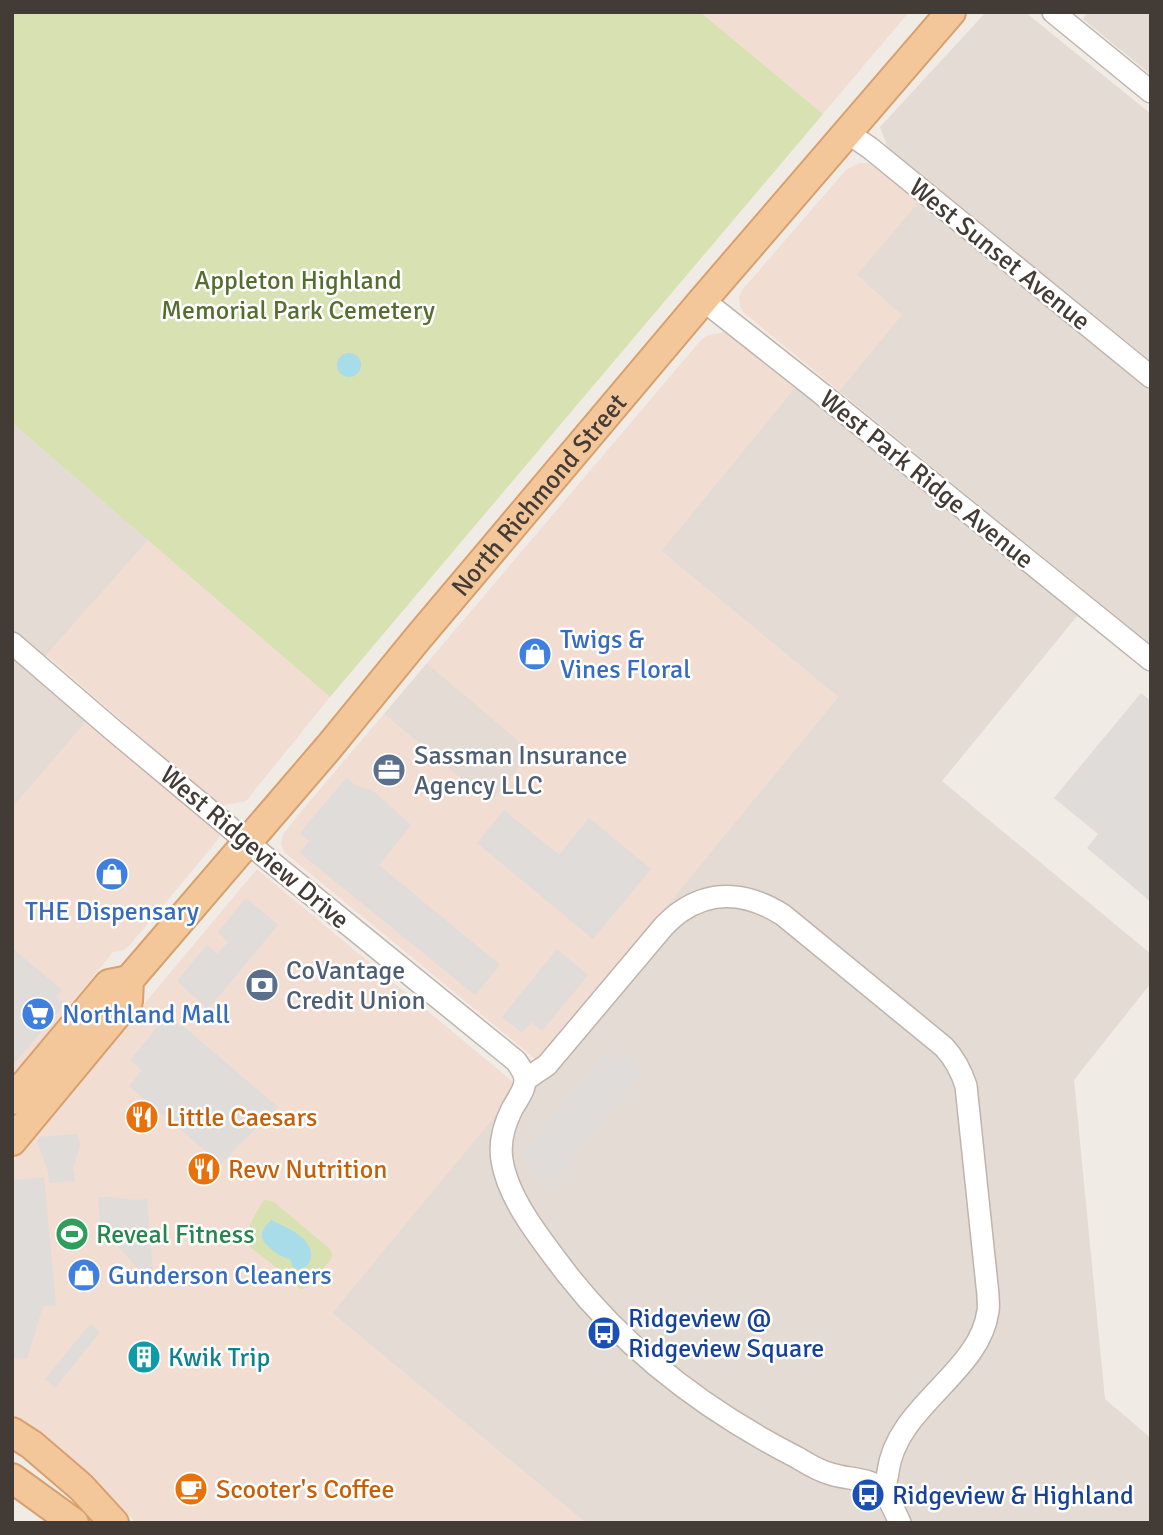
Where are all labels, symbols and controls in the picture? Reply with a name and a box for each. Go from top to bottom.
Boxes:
street label: West Sunset Avenue [902,172,1096,338]
park label: Appleton Highland Memorial Park Cemetery [161,265,435,327]
street label: West Park Ridge Avenue [813,384,1040,576]
street label: North Richmond Street [445,388,634,603]
place label: Twigs & Vines Floral [560,624,691,686]
shop icon: Twigs & Vines Floral [516,635,554,673]
place label: Sassman Insurance Agency LLC [414,740,627,802]
office icon: Sassman Insurance Agency LLC [370,751,408,789]
street label: West Ridgeview Drive [153,759,355,936]
shop icon: THE Dispensary [93,855,131,893]
place label: THE Dispensary [25,896,199,928]
place label: CoVantage Credit Union [286,955,426,1017]
bank icon: CoVantage Credit Union [243,966,281,1004]
supermarket icon: Northland Mall [19,995,57,1033]
place label: Northland Mall [62,999,230,1031]
restaurant icon: Little Caesars [123,1098,161,1136]
place label: Little Caesars [166,1102,317,1134]
restaurant icon: Revv Nutrition [185,1150,223,1188]
place label: Revv Nutrition [228,1154,387,1186]
sports icon: Reveal Fitness [53,1215,91,1253]
place label: Reveal Fitness [96,1219,255,1251]
shop icon: Gunderson Cleaners [65,1256,103,1294]
place label: Gunderson Cleaners [108,1260,332,1292]
place label: Ridgeview @ Ridgeview Square [628,1303,824,1365]
bus stop icon: Ridgeview @ Ridgeview Square [585,1314,623,1352]
building icon: Kwik Trip [125,1338,163,1376]
place label: Kwik Trip [168,1342,270,1374]
cafe icon: Scooter's Coffee [172,1470,210,1508]
place label: Scooter's Coffee [216,1474,395,1506]
bus stop icon: Ridgeview & Highland [849,1476,887,1514]
place label: Ridgeview & Highland [892,1480,1134,1512]

